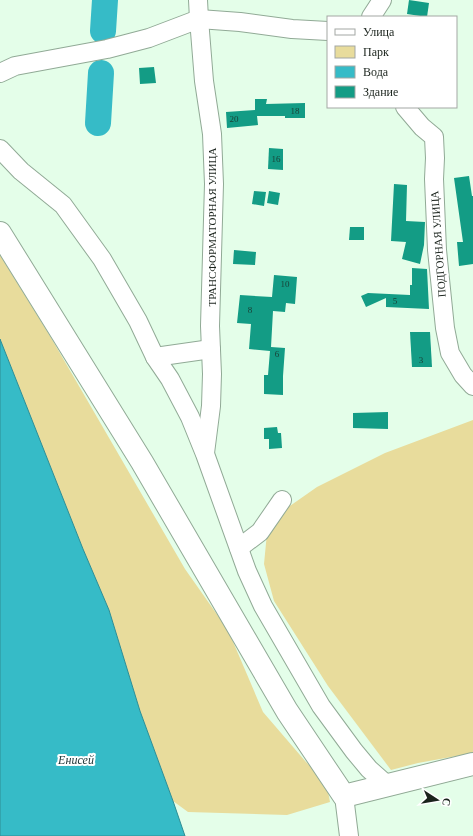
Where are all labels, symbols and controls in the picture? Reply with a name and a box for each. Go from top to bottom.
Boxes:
legend [327,16,457,108]
text: Улица [363,25,395,39]
text: Парк [363,45,389,59]
text: Вода [363,65,389,79]
text: Здание [363,85,398,99]
house number: 18 [291,106,300,116]
house number: 20 [230,114,239,124]
street label: ТРАНСФОРМАТОРНАЯ УЛИЦА [206,148,218,306]
house number: 16 [272,154,281,164]
street label: ПОДГОРНАЯ УЛИЦА [428,190,448,298]
house number: 10 [281,279,290,289]
house number: 5 [393,296,398,306]
house number: 8 [248,305,253,315]
house number: 6 [275,349,280,359]
house number: 3 [419,355,424,365]
water label: Енисей [57,753,94,767]
north arrow [417,780,457,820]
text: С [440,797,453,807]

